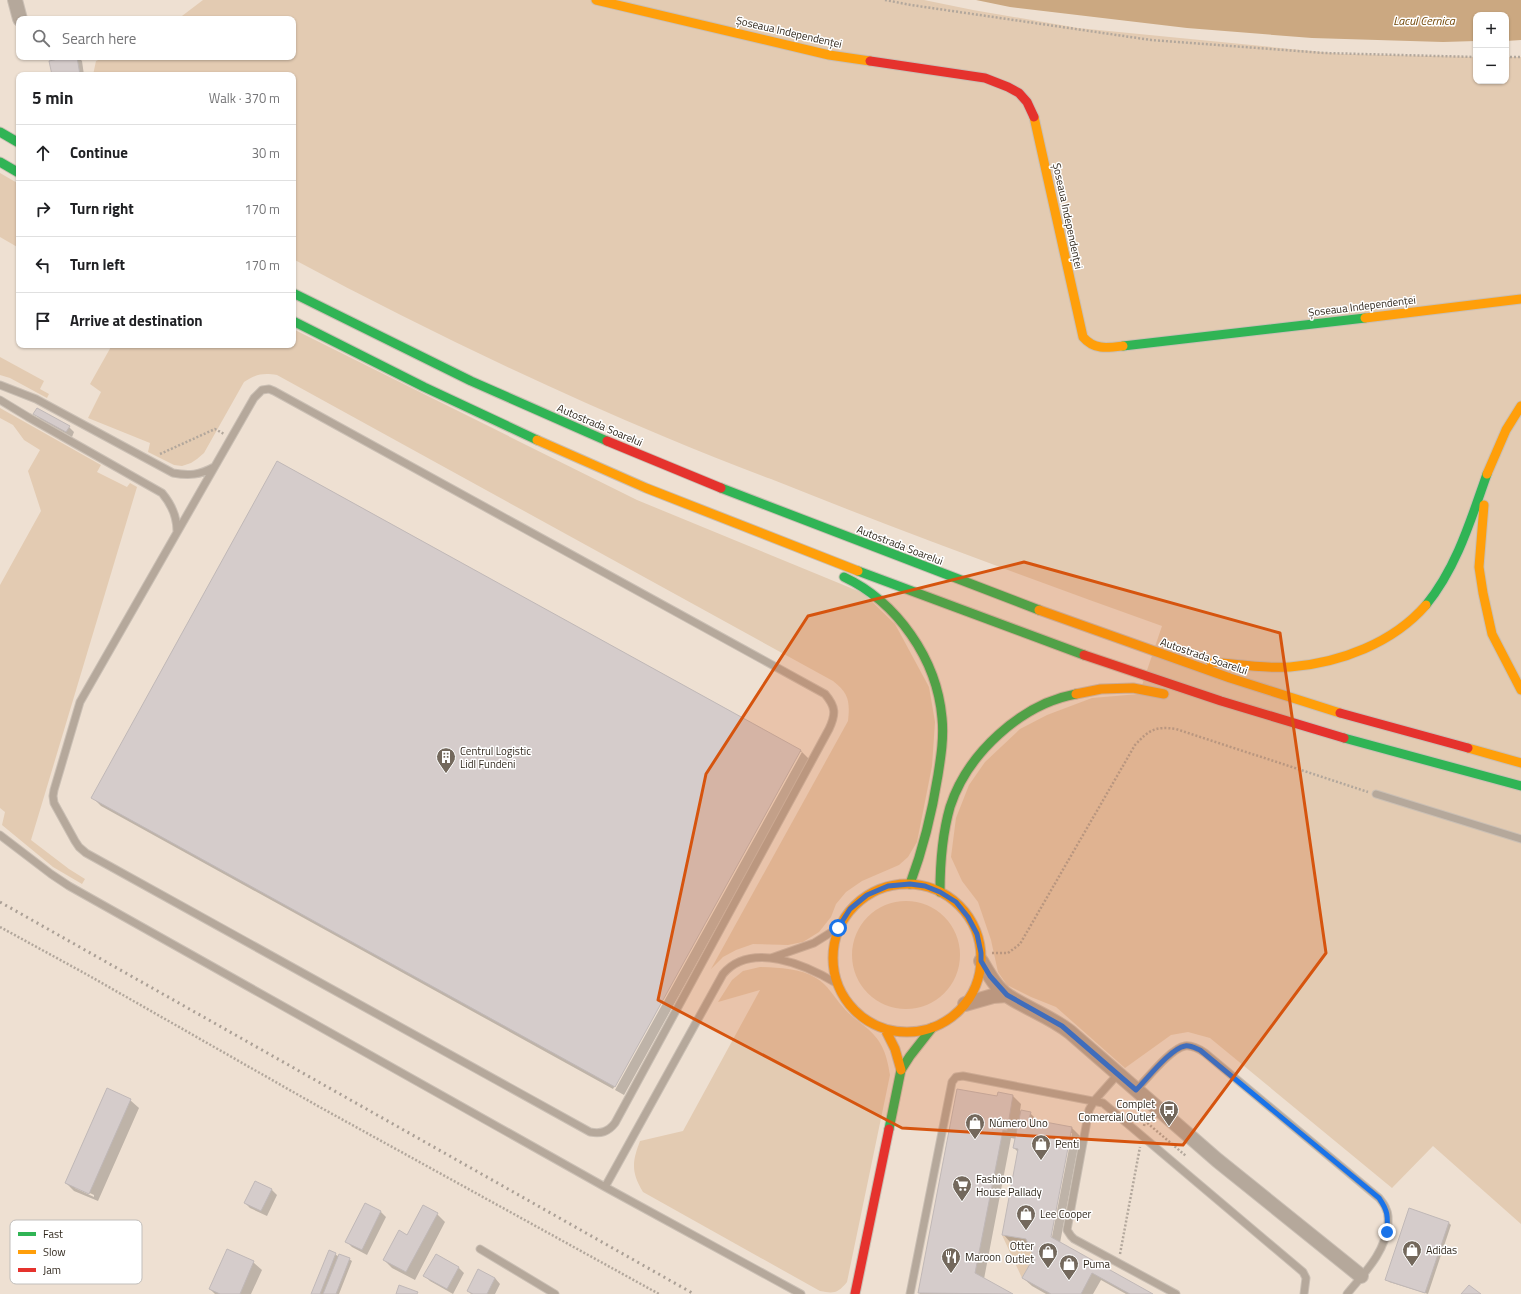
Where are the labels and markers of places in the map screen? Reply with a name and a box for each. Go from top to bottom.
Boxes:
place label: Centrul Logistic Lidl Fundeni [460,743,531,772]
building icon: Centrul Logistic Lidl Fundeni [435,746,457,774]
place label: Complet Comercial Outlet [1078,1096,1155,1125]
bus stop icon: Complet Comercial Outlet [1158,1099,1180,1127]
shop icon: Número Uno [964,1112,986,1140]
place label: Número Uno [989,1115,1048,1131]
shop icon: Penti [1030,1133,1052,1161]
place label: Penti [1055,1136,1079,1152]
place label: Fashion House Pallady [976,1171,1042,1200]
supermarket icon: Fashion House Pallady [951,1174,973,1202]
shop icon: Lee Cooper [1015,1203,1037,1231]
place label: Lee Cooper [1040,1206,1092,1222]
place label: Otter Outlet [1005,1238,1034,1267]
shop icon: Adidas [1401,1239,1423,1267]
shop icon: Otter Outlet [1037,1241,1059,1269]
place label: Adidas [1426,1242,1457,1258]
restaurant icon: Maroon [940,1246,962,1274]
place label: Maroon [965,1249,1001,1265]
shop icon: Puma [1058,1253,1080,1281]
place label: Puma [1083,1256,1111,1272]

